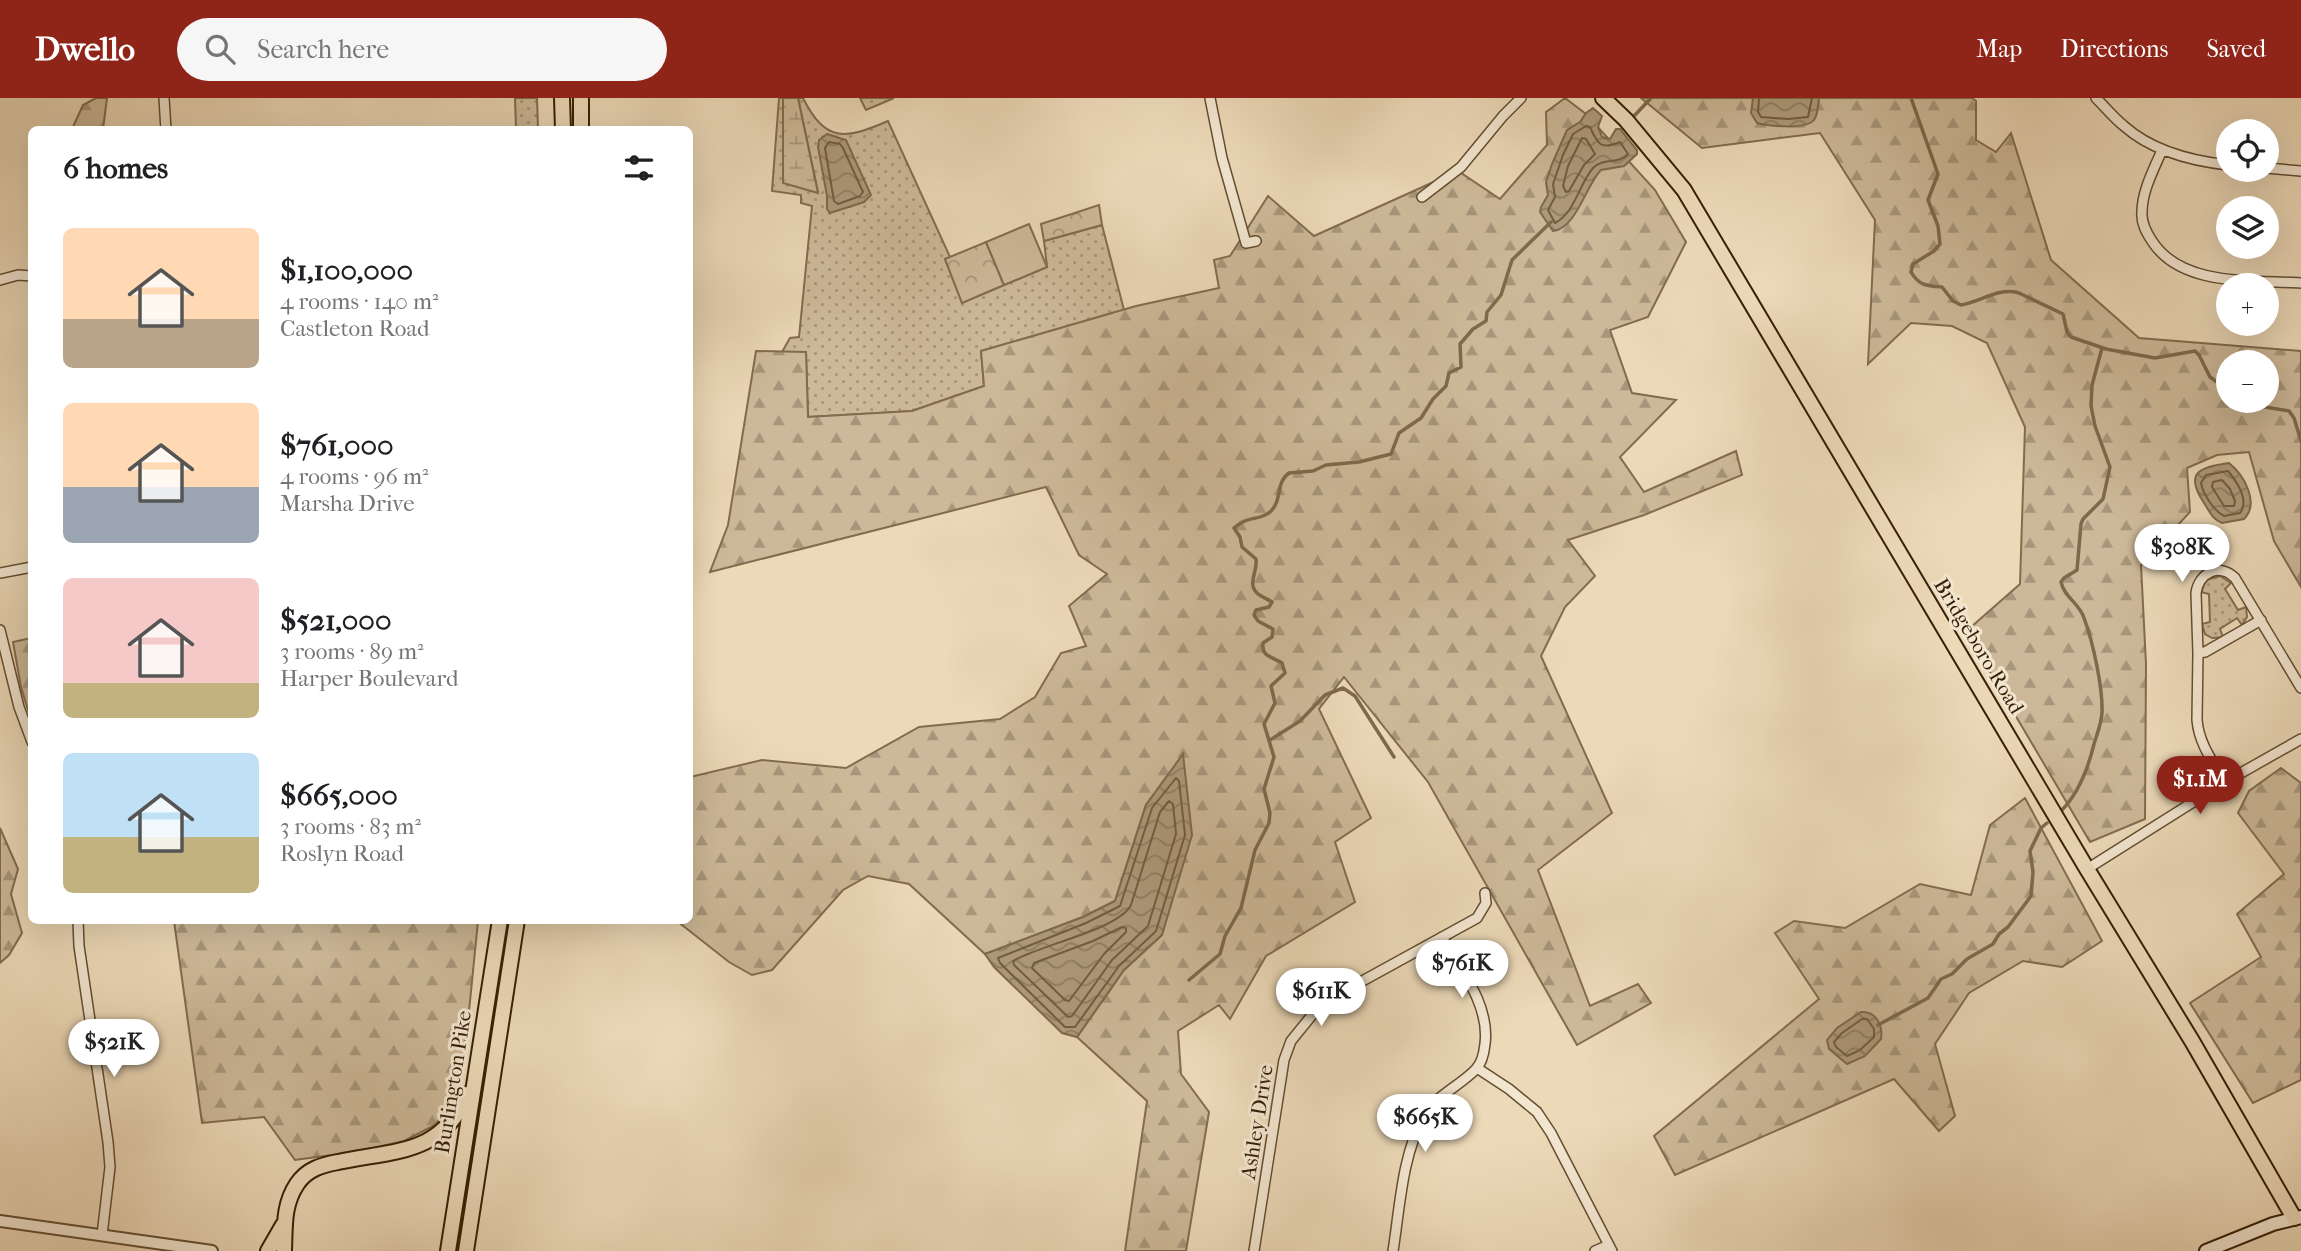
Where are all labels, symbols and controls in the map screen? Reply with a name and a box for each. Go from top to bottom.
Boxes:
search box [177,18,667,81]
text: Dwello [35,30,135,69]
icon: search [201,30,239,68]
text: Search here [257,34,389,65]
text: Map [1976,35,2022,63]
text: Directions [2060,35,2168,63]
text: Saved [2206,35,2266,63]
map controls [2216,119,2279,413]
button: locate [2216,119,2279,182]
icon: filters [620,149,658,187]
text: 6 homes [63,151,168,186]
button: layers [2216,196,2279,259]
text: $1,100,000 [280,253,413,288]
icon: home [119,256,203,340]
button: + [2216,273,2279,336]
text: 4 rooms · 140 m² [280,288,439,315]
text: Castleton Road [280,315,430,342]
button: − [2216,350,2279,413]
text: $761,000 [280,428,394,463]
icon: home [119,431,203,515]
text: 4 rooms · 96 m² [280,463,429,490]
text: Marsha Drive [280,490,415,517]
pin: $308K [2133,524,2231,584]
text: $308K [2150,533,2214,560]
street label: Bridgeboro Road [1929,574,2029,719]
text: $521,000 [280,603,391,638]
icon: home [119,606,203,690]
text: 3 rooms · 89 m² [280,638,424,665]
text: Harper Boulevard [280,665,459,692]
pin: $1.1M [2151,756,2249,816]
text: $1.1M [2173,765,2227,792]
text: $665,000 [280,778,398,813]
icon: home [119,781,203,865]
text: 3 rooms · 83 m² [280,813,421,840]
text: Roslyn Road [280,840,404,867]
pin: $761K [1413,940,1511,1000]
text: $761K [1431,949,1493,976]
pin: $611K [1272,968,1370,1028]
text: $611K [1292,977,1350,1004]
street label: Burlington Pike [430,1009,476,1155]
pin: $521K [65,1020,163,1079]
text: $521K [84,1028,144,1055]
street label: Ashley Drive [1236,1063,1278,1182]
pin: $665K [1376,1094,1474,1154]
text: $665K [1393,1103,1457,1130]

